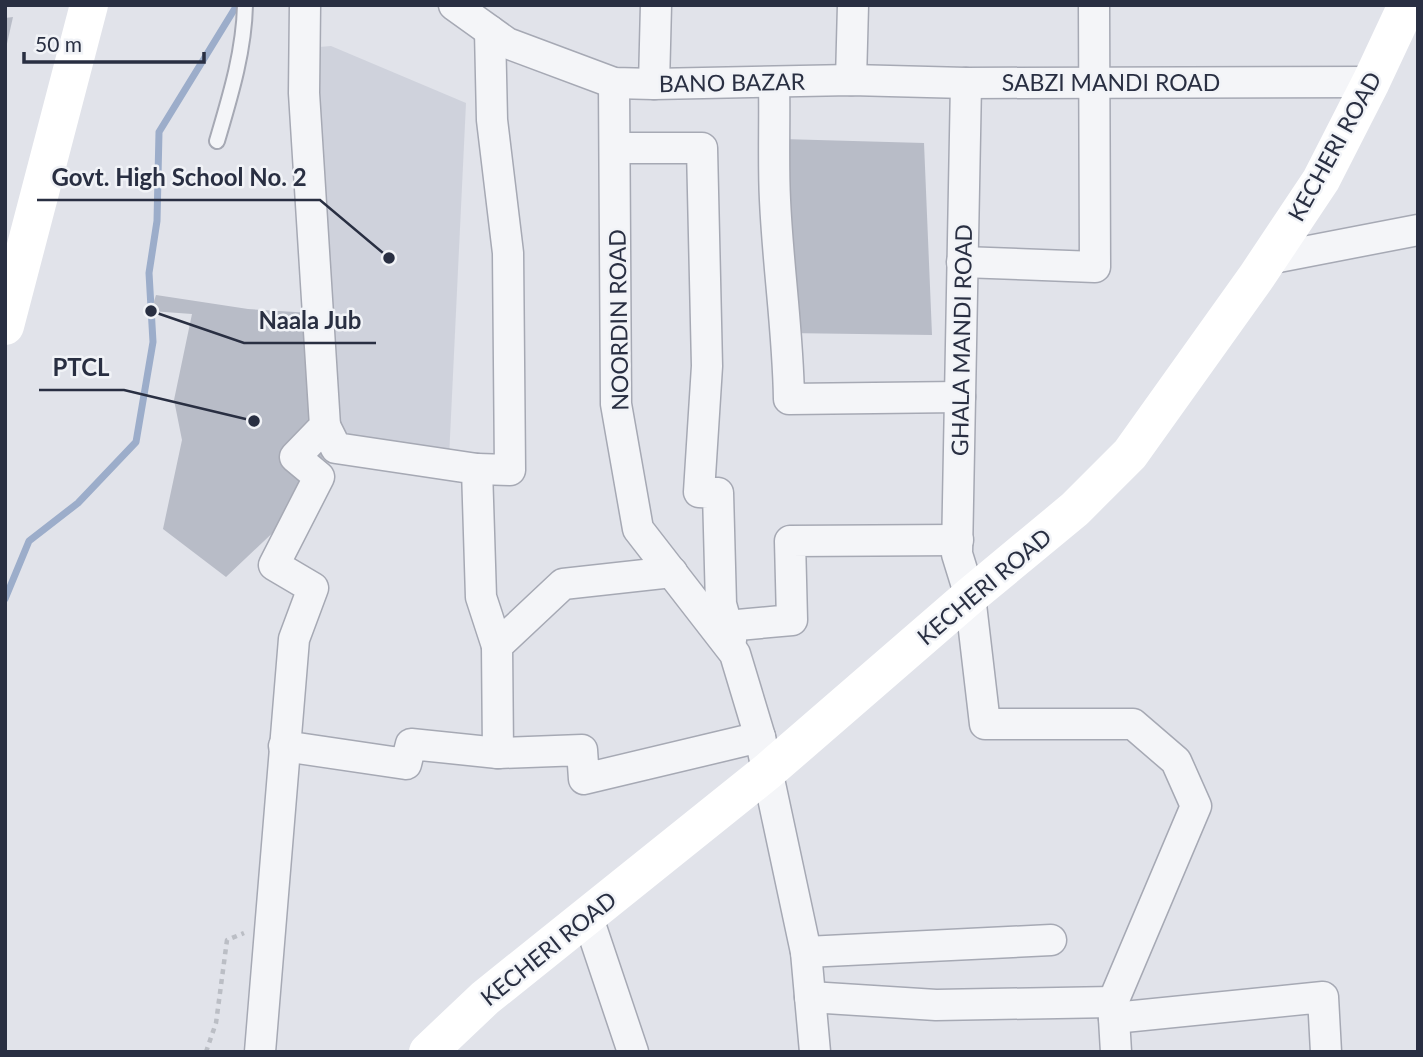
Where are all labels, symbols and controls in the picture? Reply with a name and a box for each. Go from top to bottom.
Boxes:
scale bar [24,21,205,65]
text: 50 m [35,31,82,56]
street label: KECHERI ROAD [1281,66,1387,226]
street label: BANO BAZAR [659,67,806,97]
street label: SABZI MANDI ROAD [1002,68,1220,96]
callout: Govt. High School No. 2 [37,155,320,200]
text: Govt. High School No. 2 [51,162,307,191]
street label: GHALA MANDI ROAD [945,224,977,456]
street label: NOORDIN ROAD [602,229,634,411]
callout: Naala Jub [244,298,376,343]
text: Naala Jub [259,305,361,334]
callout: PTCL [39,345,124,390]
text: PTCL [52,352,110,381]
street label: KECHERI ROAD [911,522,1057,650]
street label: KECHERI ROAD [475,885,621,1011]

